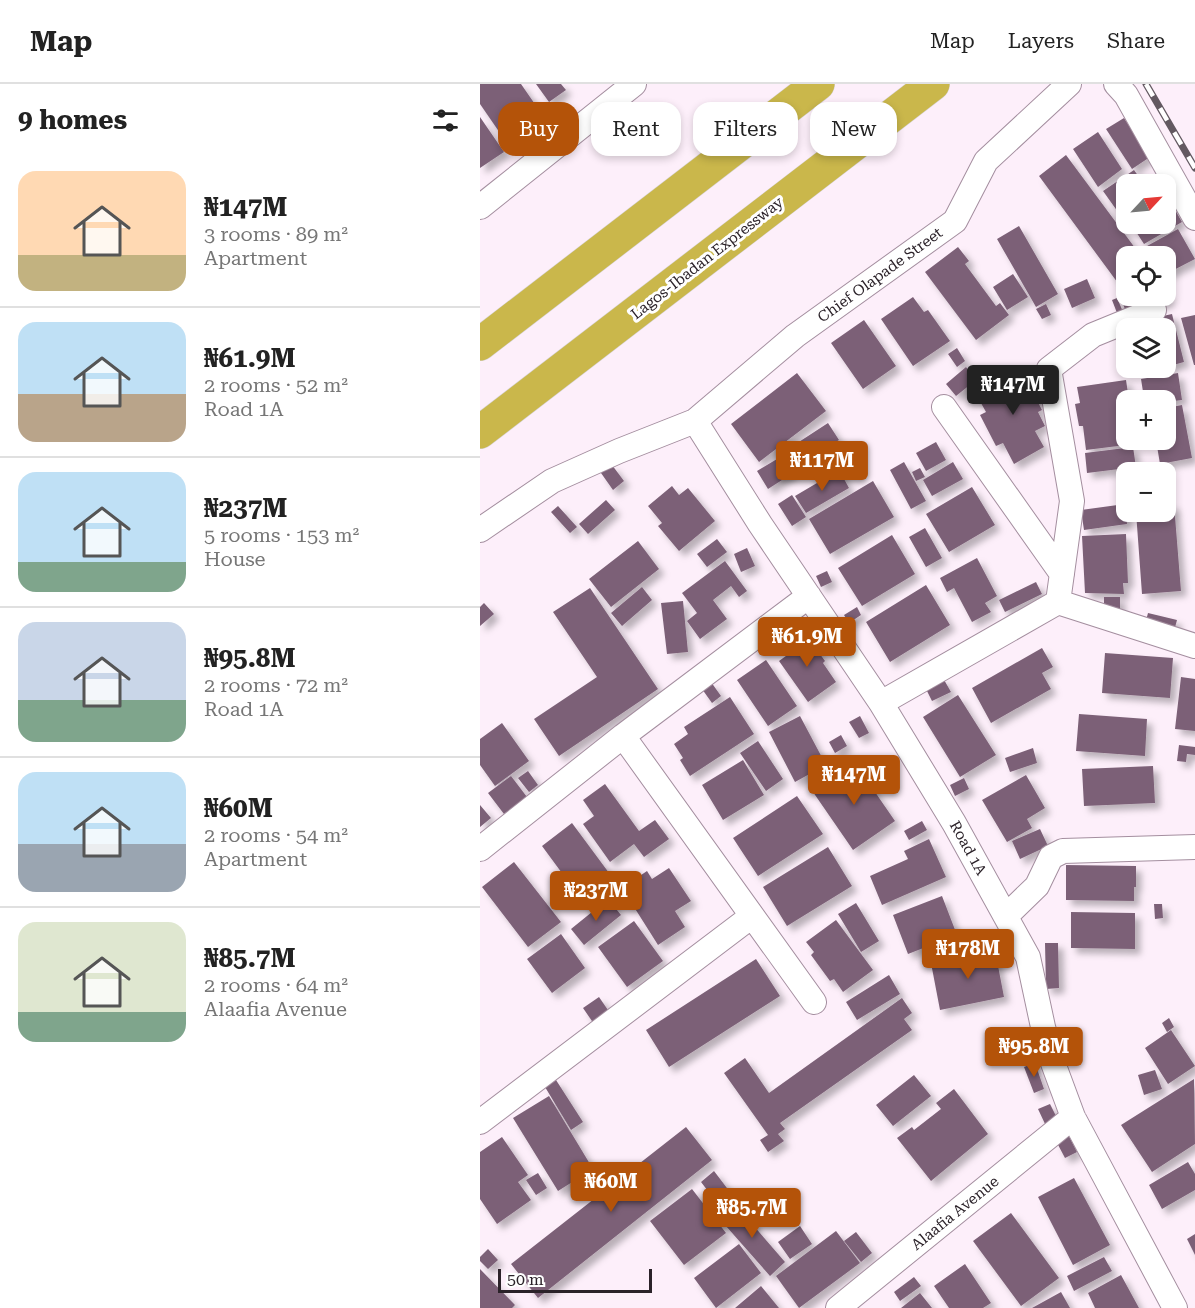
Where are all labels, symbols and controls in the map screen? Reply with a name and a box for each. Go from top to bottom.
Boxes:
text: Map [30,25,92,58]
text: Map [930,29,975,53]
text: Layers [1008,29,1074,53]
text: Share [1107,29,1165,53]
chip: Buy [498,102,579,156]
chip: Rent [591,102,681,156]
chip: Filters [693,102,798,156]
chip: New [810,102,897,156]
icon: filters [429,104,462,137]
text: 9 homes [18,105,127,135]
north arrow [1116,174,1176,234]
map controls [1116,174,1176,522]
text: ₦147M [204,192,287,222]
street label: Lagos-Ibadan Expressway [627,193,787,323]
icon: home [66,195,138,267]
text: 3 rooms · 89 m² [204,222,348,246]
street label: Chief Olapade Street [814,223,946,326]
text: Apartment [204,246,307,270]
button: locate [1116,246,1176,306]
button: layers [1116,318,1176,378]
text: ₦61.9M [204,343,296,373]
icon: home [66,346,138,418]
pin: ₦147M [971,365,1055,416]
text: ₦147M [981,372,1045,396]
text: 2 rooms · 52 m² [204,373,348,397]
button: + [1116,390,1176,450]
text: Road 1A [204,397,283,421]
pin: ₦117M [780,441,864,492]
text: ₦117M [790,448,854,472]
button: − [1116,462,1176,522]
text: ₦237M [204,493,287,523]
icon: home [66,496,138,568]
text: 5 rooms · 153 m² [204,523,359,547]
text: House [204,547,266,571]
pin: ₦61.9M [758,617,856,668]
text: ₦61.9M [772,624,842,648]
text: ₦95.8M [204,643,296,673]
icon: home [66,646,138,718]
text: 2 rooms · 72 m² [204,673,348,697]
text: Road 1A [204,697,283,721]
pin: ₦147M [812,755,896,806]
text: ₦147M [822,762,886,786]
text: ₦60M [204,793,273,823]
icon: home [66,796,138,868]
street label: Road 1A [946,818,991,879]
text: 2 rooms · 54 m² [204,823,348,847]
text: Apartment [204,847,307,871]
pin: ₦237M [554,871,638,922]
text: ₦237M [564,878,628,902]
pin: ₦178M [926,929,1010,980]
text: ₦178M [936,936,1000,960]
text: ₦85.7M [204,943,296,973]
icon: home [66,946,138,1018]
text: 2 rooms · 64 m² [204,973,348,997]
text: Alaafia Avenue [204,997,347,1021]
pin: ₦95.8M [985,1027,1083,1078]
text: ₦95.8M [999,1034,1069,1058]
pin: ₦60M [575,1162,647,1213]
text: ₦60M [585,1169,637,1193]
street label: Alaafia Avenue [908,1172,1002,1254]
pin: ₦85.7M [703,1188,801,1239]
text: ₦85.7M [717,1195,787,1219]
scale bar [498,1266,652,1294]
text: 50 m [507,1270,544,1289]

